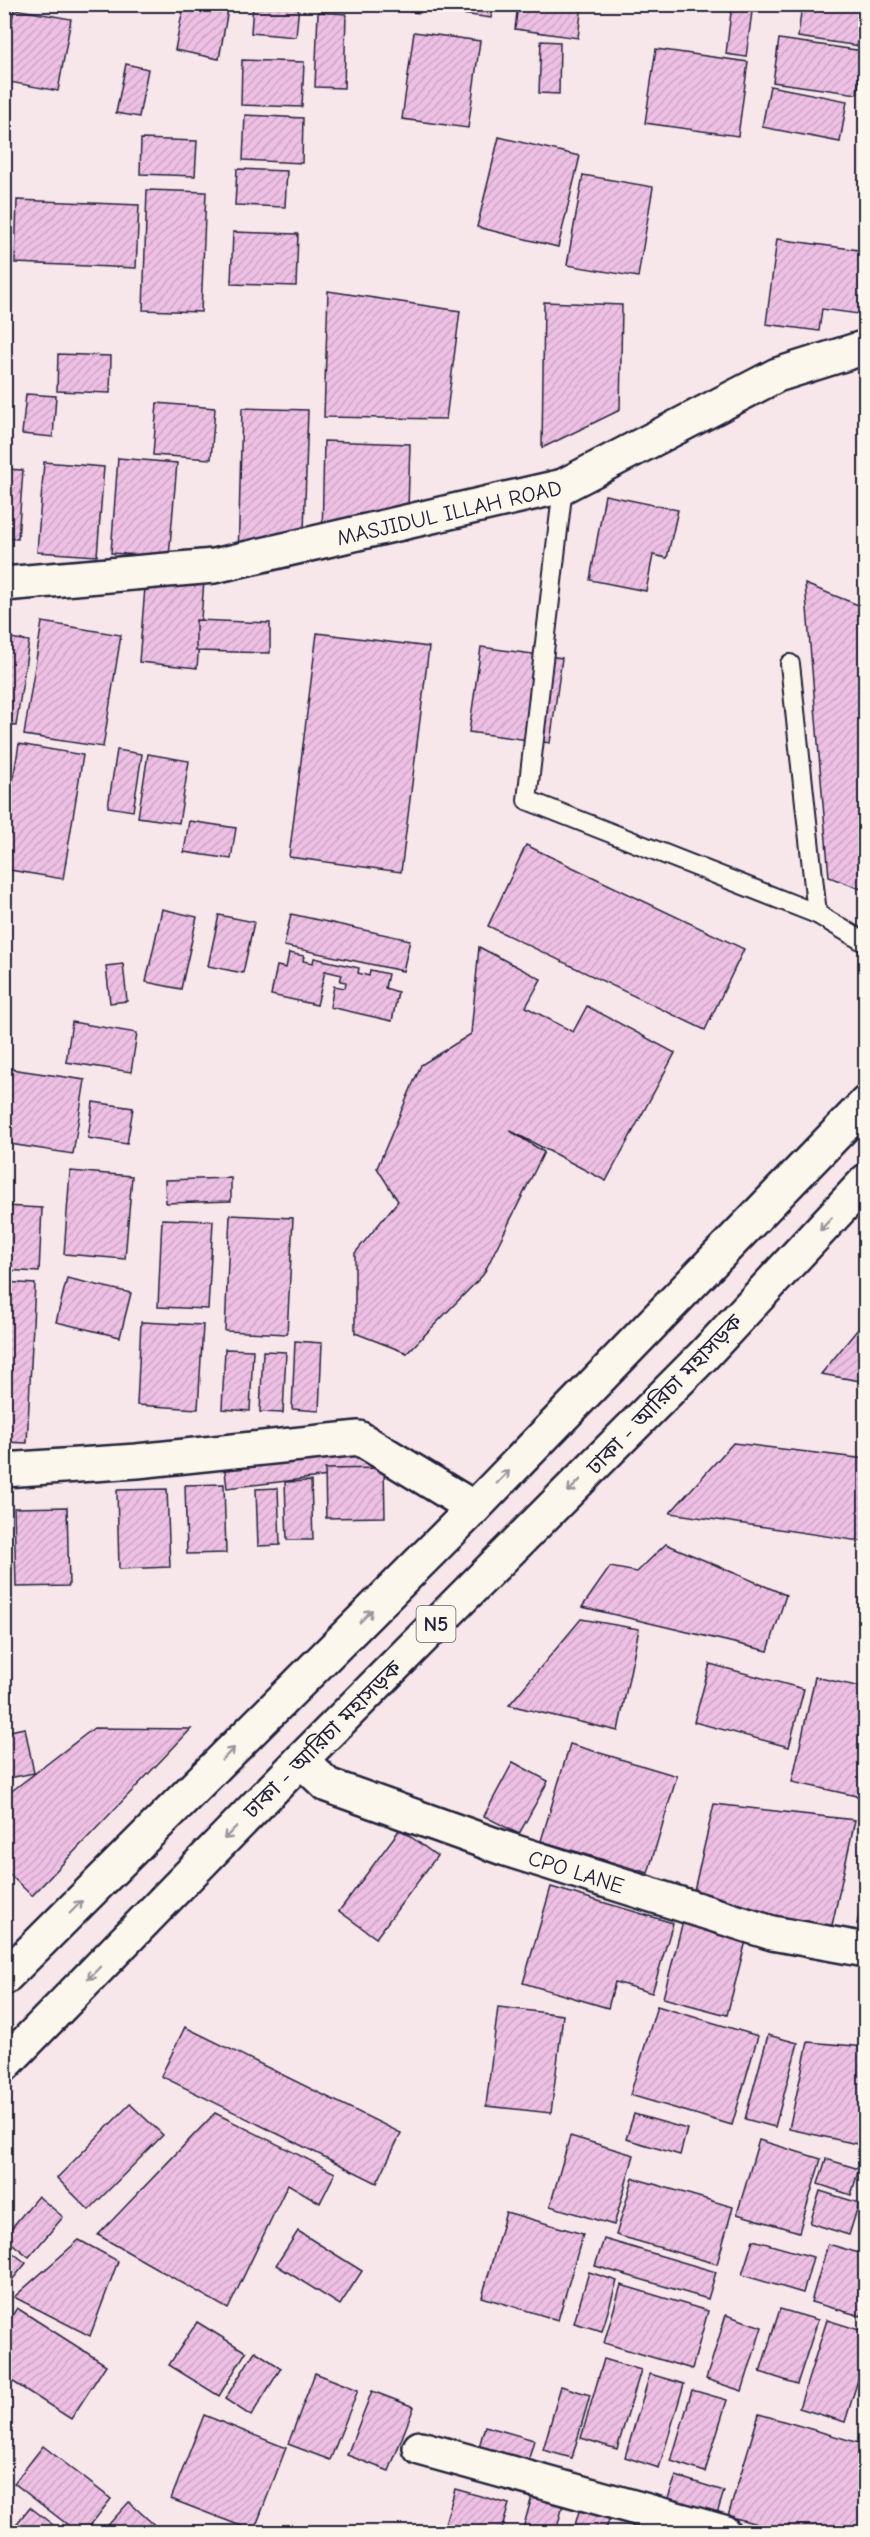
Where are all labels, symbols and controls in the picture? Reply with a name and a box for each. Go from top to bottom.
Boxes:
street label: MASJIDUL ILLAH ROAD [334,475,564,551]
one-way arrow [819,1216,833,1231]
street label: ঢাকা - আরিচা মহাসড়ক [581,1309,748,1481]
one-way arrow [496,1470,511,1485]
one-way arrow [567,1478,581,1493]
road number: N5 [416,1606,456,1642]
one-way arrow [358,1609,373,1624]
street label: ঢাকা - আরিচা মহাসড়ক [238,1655,407,1825]
one-way arrow [221,1747,236,1761]
one-way arrow [223,1826,237,1841]
street label: CPO LANE [525,1845,627,1899]
one-way arrow [68,1899,83,1914]
one-way arrow [87,1965,101,1980]

